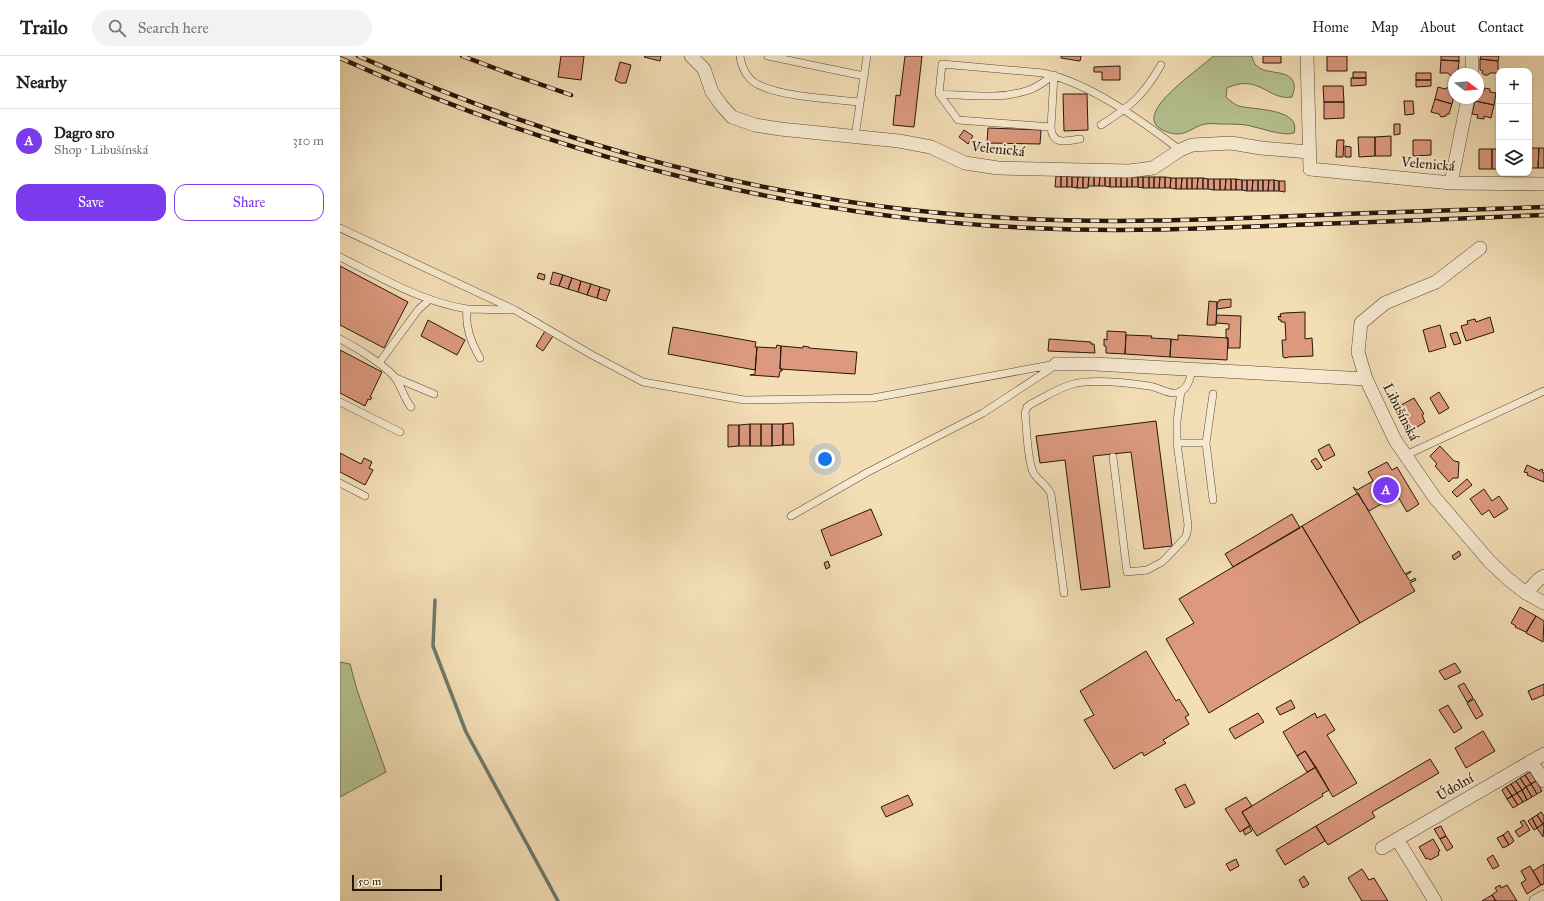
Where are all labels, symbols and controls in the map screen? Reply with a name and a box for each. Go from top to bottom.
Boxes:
search box [92,10,372,46]
text: Trailo [20,16,68,39]
icon: search [106,17,128,39]
text: Search here [138,19,209,37]
text: Home [1312,19,1349,36]
text: Map [1371,19,1398,36]
text: About [1420,19,1456,36]
text: Contact [1478,19,1524,36]
north arrow [1448,68,1484,104]
map controls [1496,68,1532,176]
button: + [1496,68,1532,104]
text: Nearby [16,72,67,93]
button: − [1496,104,1532,140]
text: Dagro sro [54,124,114,142]
text: A [25,133,33,149]
text: 310 m [292,133,324,149]
street label: Velenická [969,138,1026,160]
button: layers [1496,140,1532,176]
text: Shop · Libušínská [54,142,148,158]
street label: Velenická [1399,153,1456,175]
button: Save [16,184,166,221]
button: Share [174,184,324,221]
street label: Libušínská [1379,380,1423,444]
your location [815,449,835,469]
pin: A [1373,475,1399,505]
street label: Údolní [1432,767,1478,804]
scale bar [352,873,442,892]
text: 50 m [358,875,381,888]

